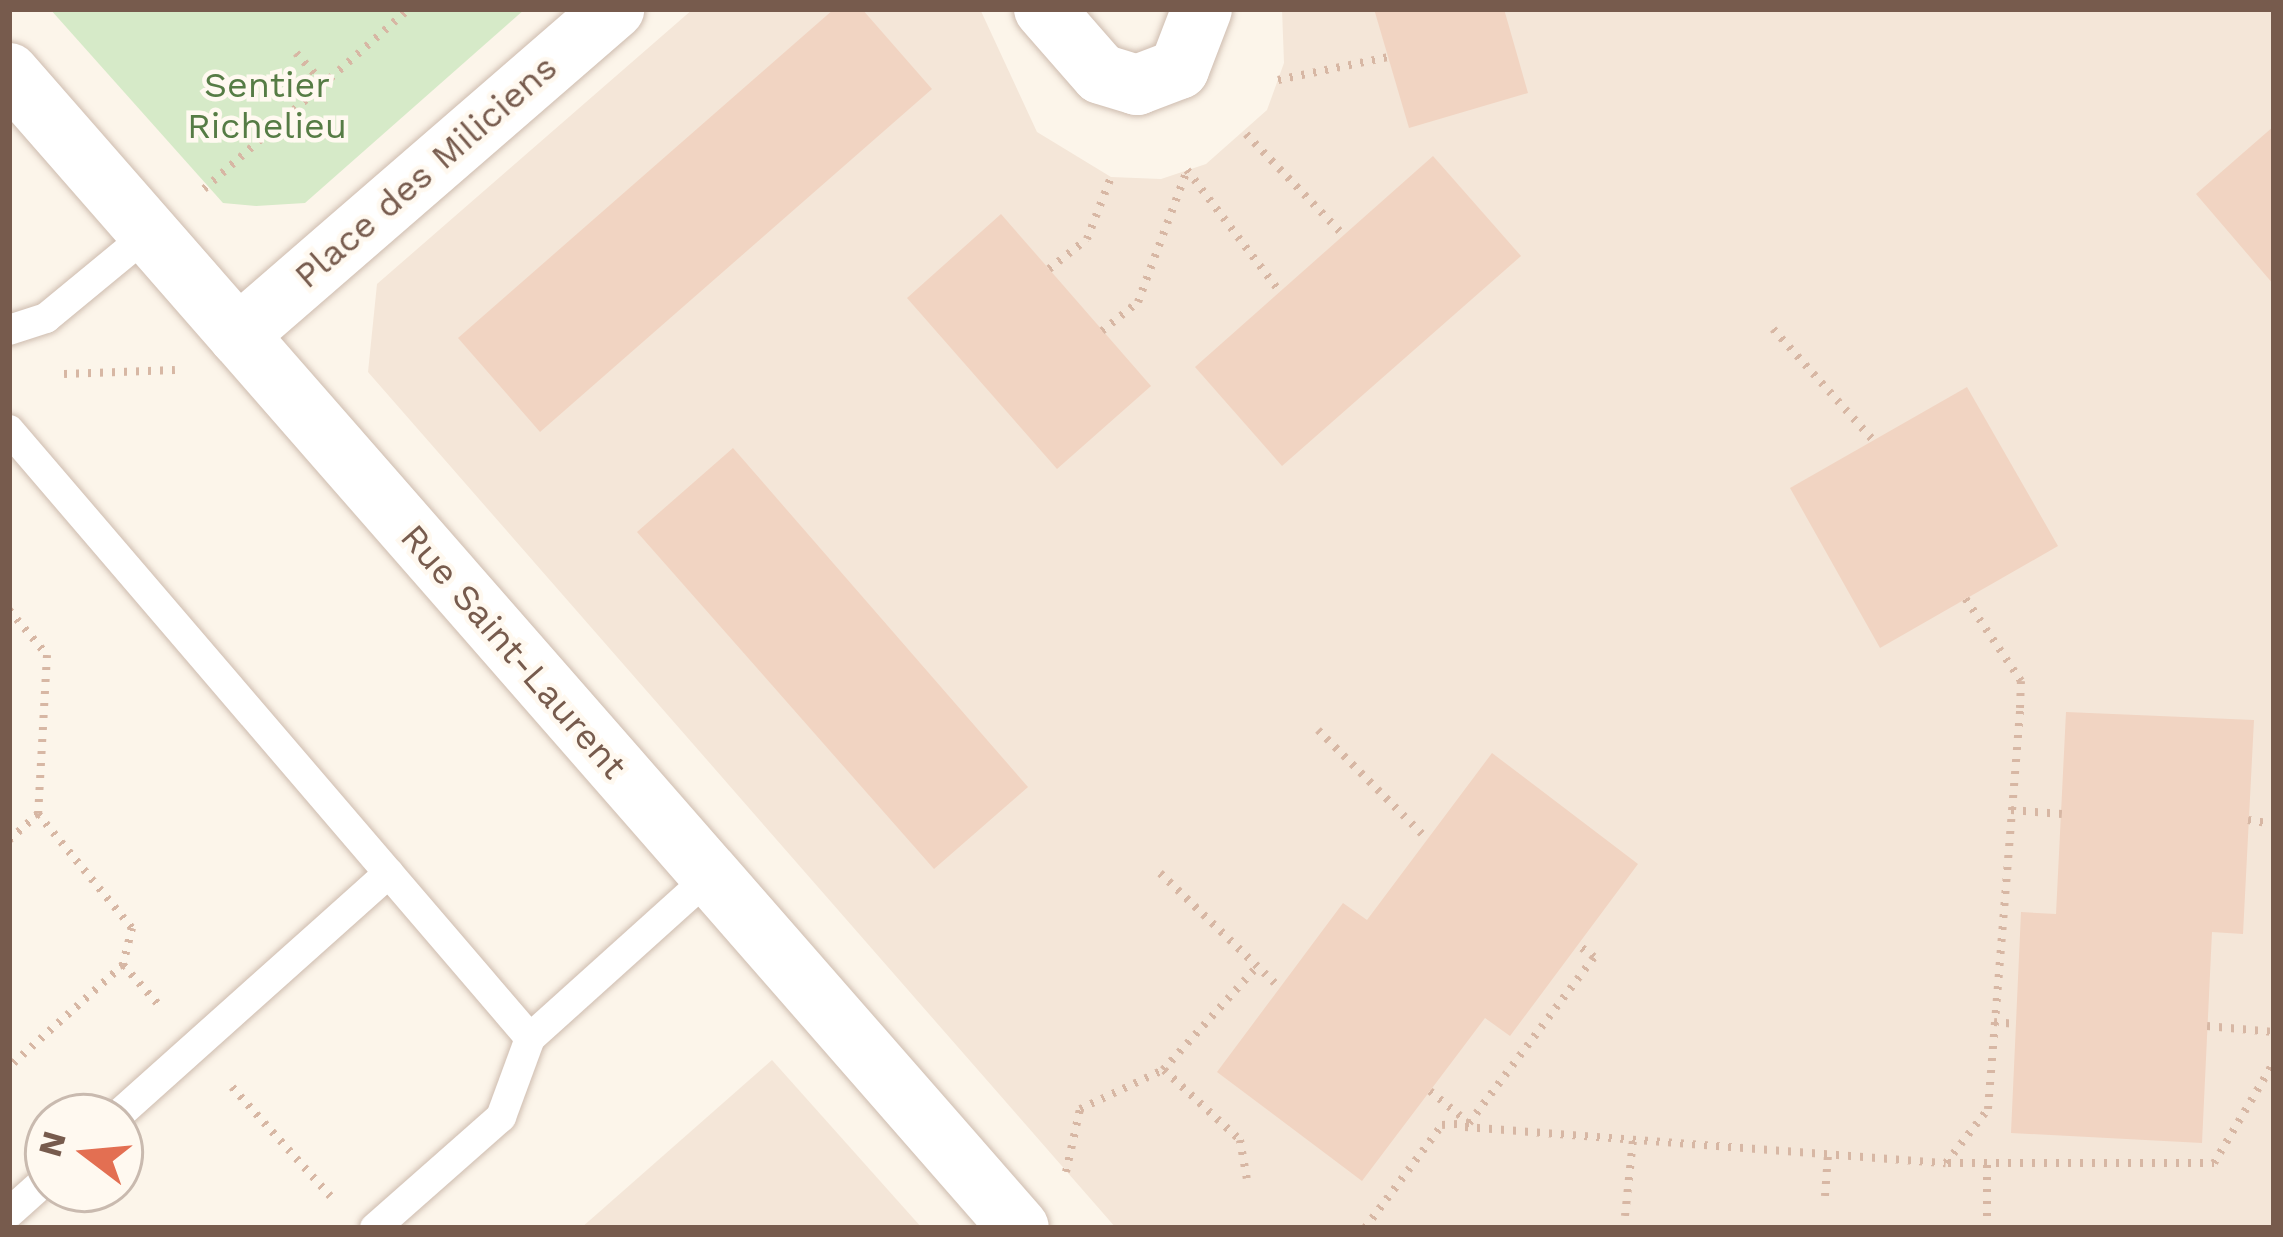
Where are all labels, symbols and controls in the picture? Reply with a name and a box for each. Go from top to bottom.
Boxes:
street label: Place des Miliciens [286,46,566,298]
park label: Sentier Richelieu [187,63,347,148]
street label: Rue Saint-Laurent [391,516,635,788]
north arrow [24,1093,144,1213]
text: N [30,1127,74,1161]

